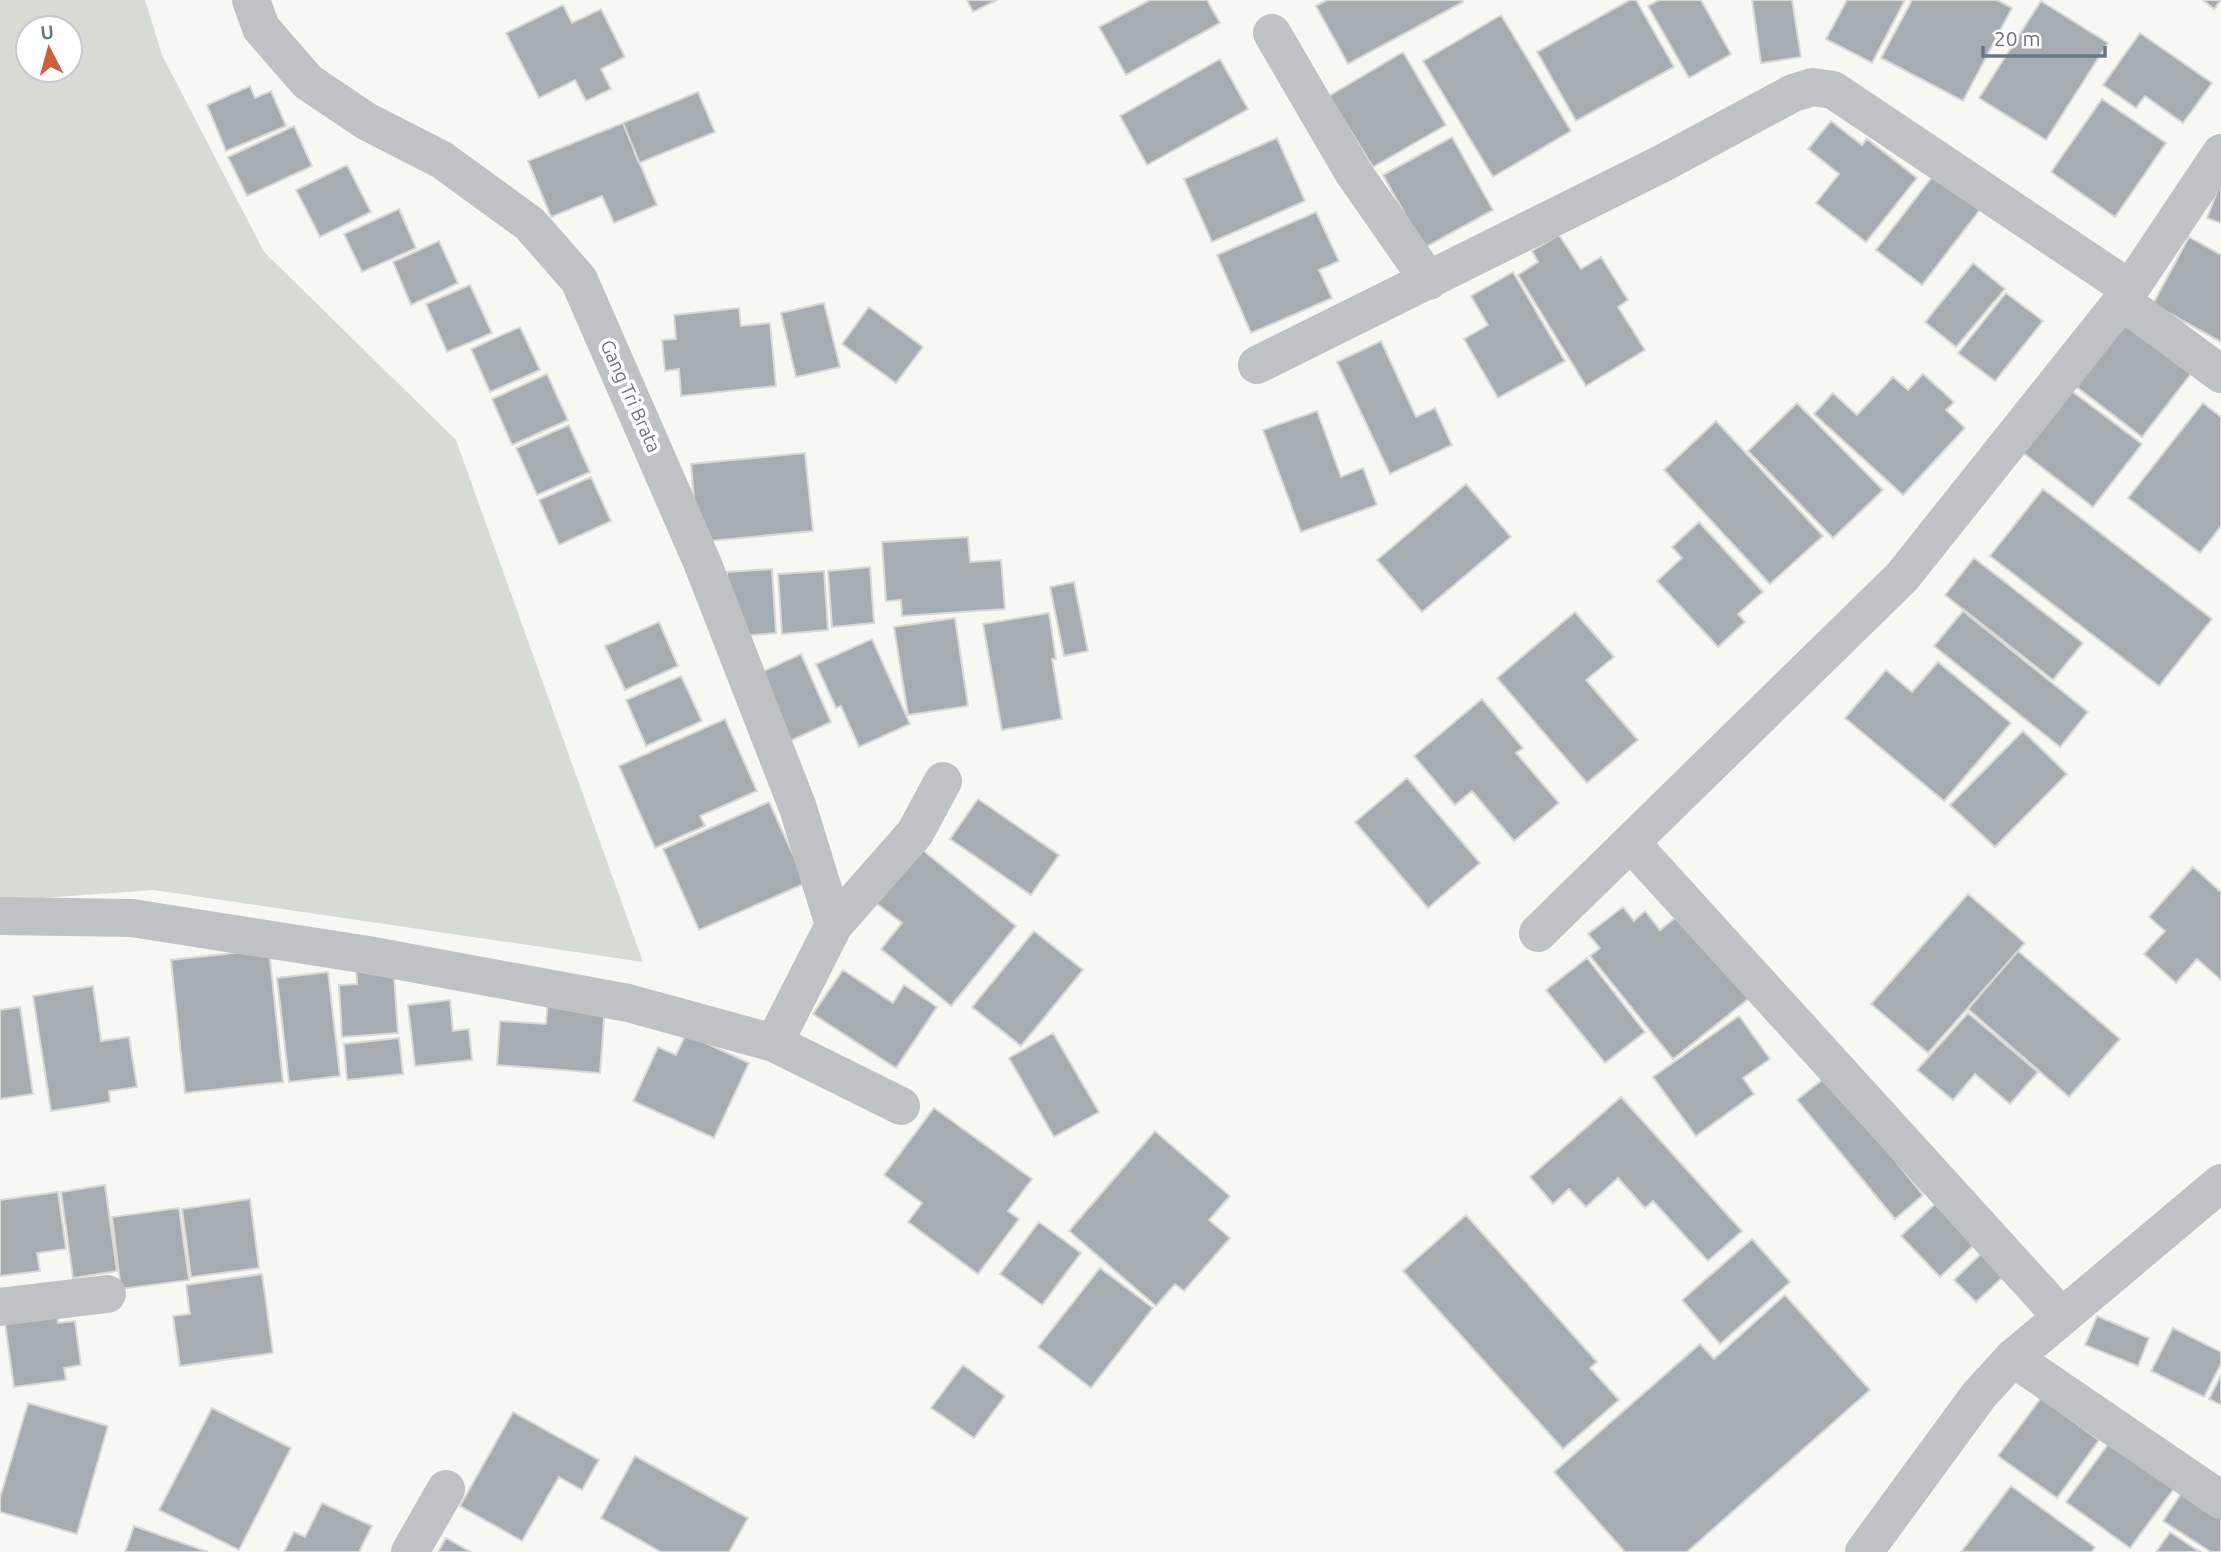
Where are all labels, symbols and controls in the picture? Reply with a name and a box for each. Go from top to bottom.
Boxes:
north arrow [14,14,84,84]
scale bar [1983,14,2106,58]
text: U [39,20,55,44]
text: 20 m [1994,26,2041,50]
street label: Gang Tri Brata [596,336,666,456]

